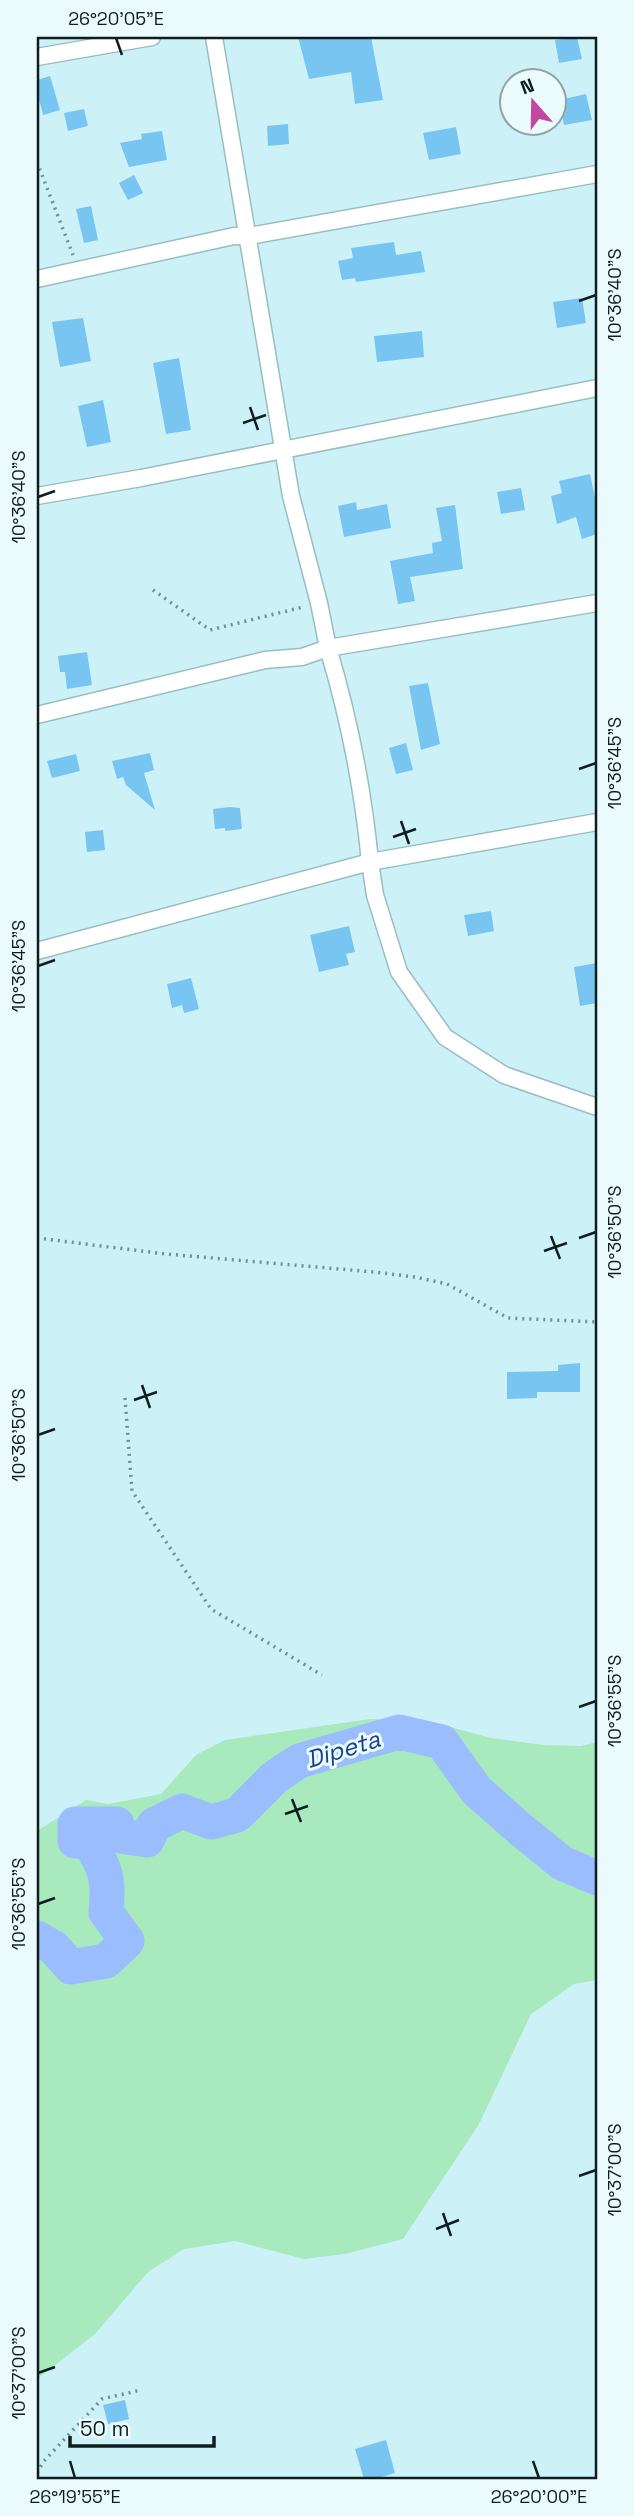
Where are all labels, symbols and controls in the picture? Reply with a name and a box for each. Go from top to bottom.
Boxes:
text: 26°20'05"E [68,7,164,30]
north arrow [498,66,568,136]
text: N [517,73,538,100]
text: 10°36'40"S [603,248,626,342]
text: 10°36'40"S [7,450,30,544]
text: 10°36'45"S [603,717,626,809]
text: 10°36'45"S [7,920,30,1012]
text: 10°36'50"S [603,1185,626,1279]
text: 10°36'50"S [7,1388,30,1482]
text: 10°36'55"S [603,1655,626,1747]
water label: Dipeta [302,1723,384,1775]
text: 10°36'55"S [7,1858,30,1950]
text: 10°37'00"S [603,2123,626,2217]
text: 10°37'00"S [7,2326,30,2420]
scale bar [70,2404,214,2448]
text: 50 m [80,2415,130,2442]
text: 26°19'55"E [29,2485,121,2508]
text: 26°20'00"E [491,2485,587,2508]

